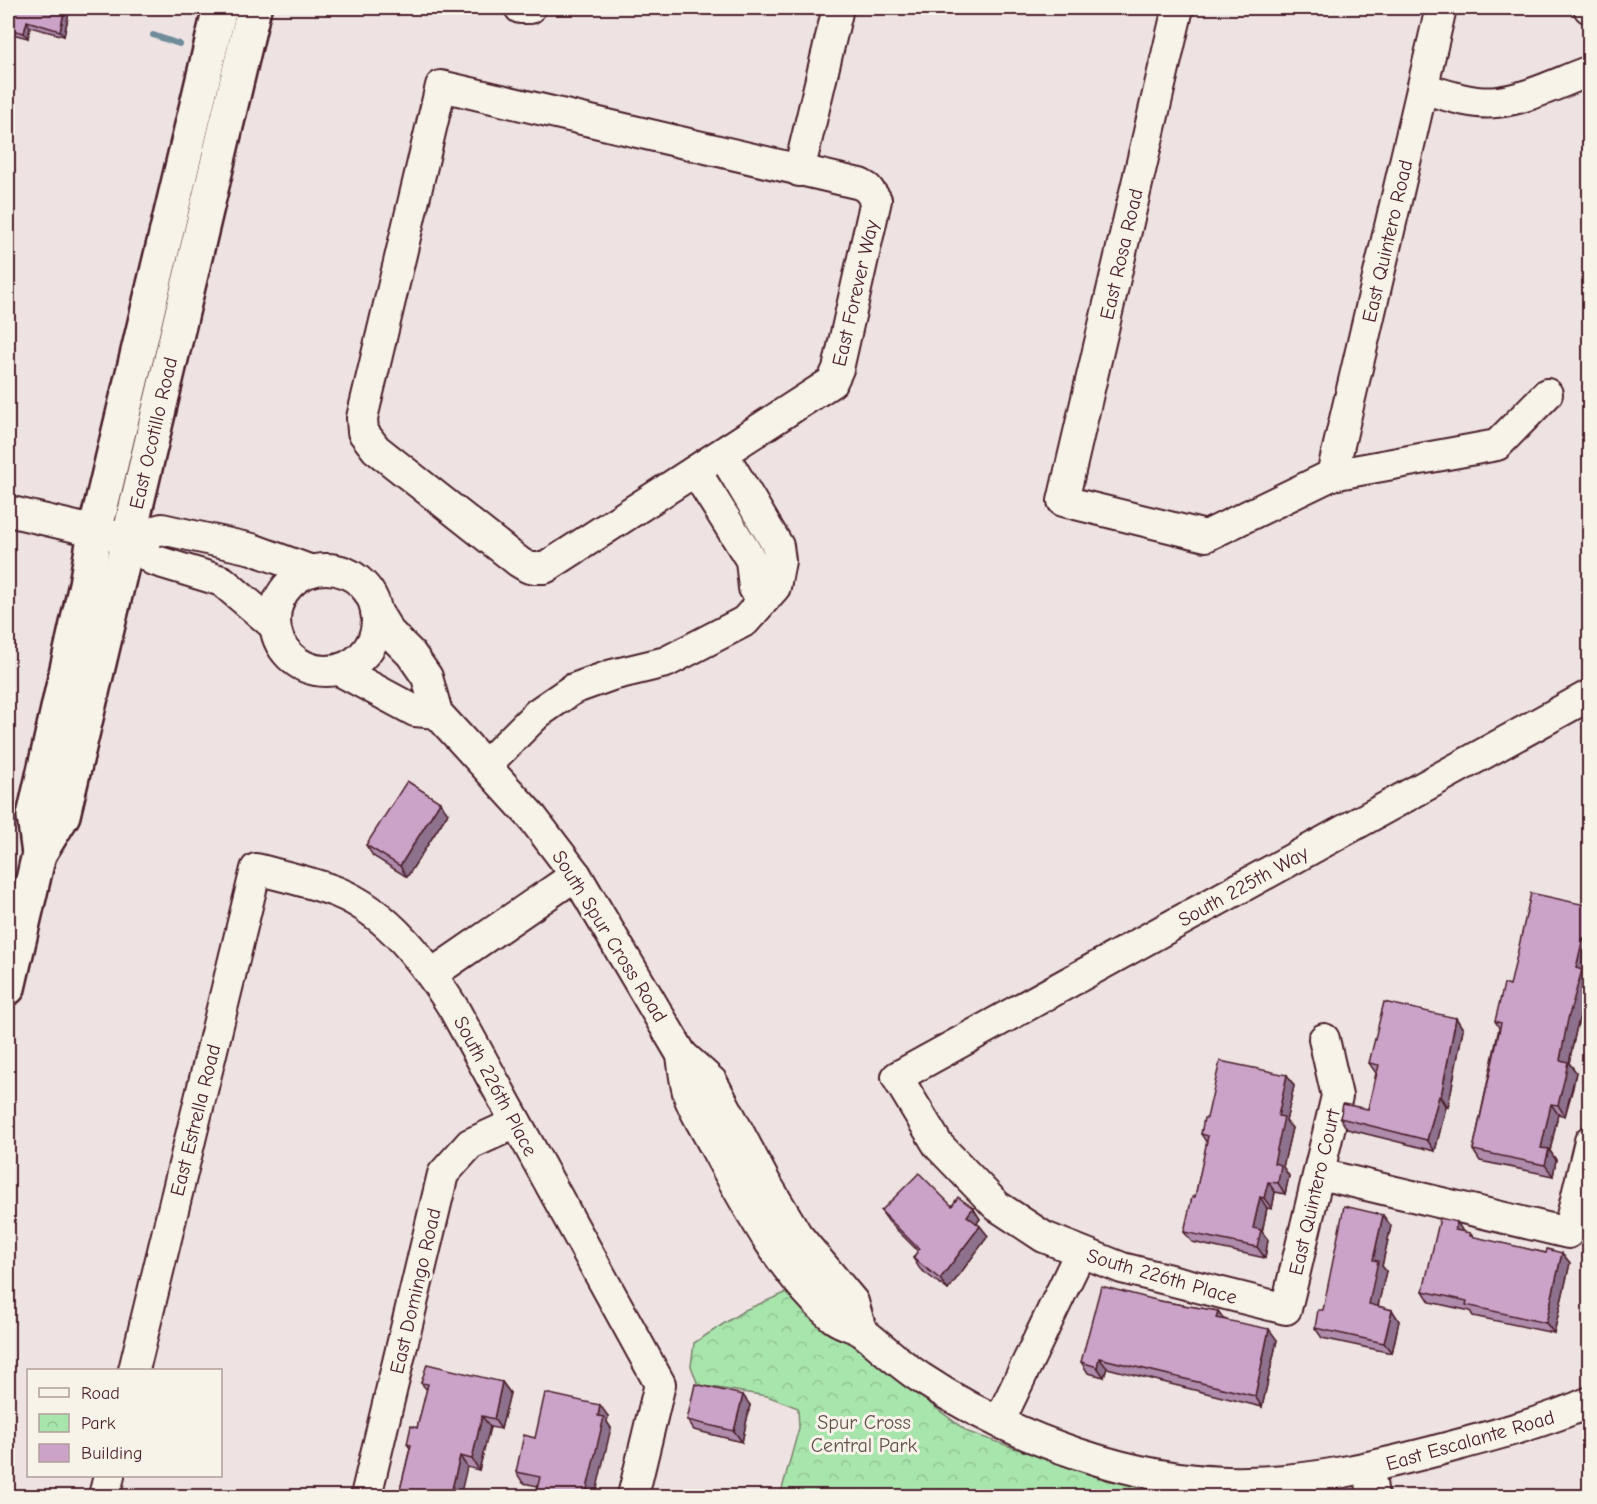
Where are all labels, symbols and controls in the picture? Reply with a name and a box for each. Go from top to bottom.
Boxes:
street label: East Quintero Road [1358,158,1417,325]
street label: East Rosa Road [1095,186,1148,322]
street label: East Forever Way [827,218,884,369]
street label: East Ocotillo Road [125,355,182,511]
street label: South 225th Way [1174,841,1312,932]
street label: South Spur Cross Road [547,846,672,1026]
street label: South 226th Place [449,1012,542,1160]
street label: East Estrella Road [165,1042,225,1198]
street label: East Quintero Court [1284,1106,1345,1277]
street label: East Domingo Road [385,1206,446,1376]
street label: South 226th Place [1084,1244,1240,1309]
legend [27,1369,222,1477]
text: Road [81,1383,120,1404]
street label: East Escalante Road [1383,1405,1557,1476]
park label: Spur Cross Central Park [811,1411,917,1457]
text: Park [81,1413,116,1434]
text: Building [81,1443,143,1464]

